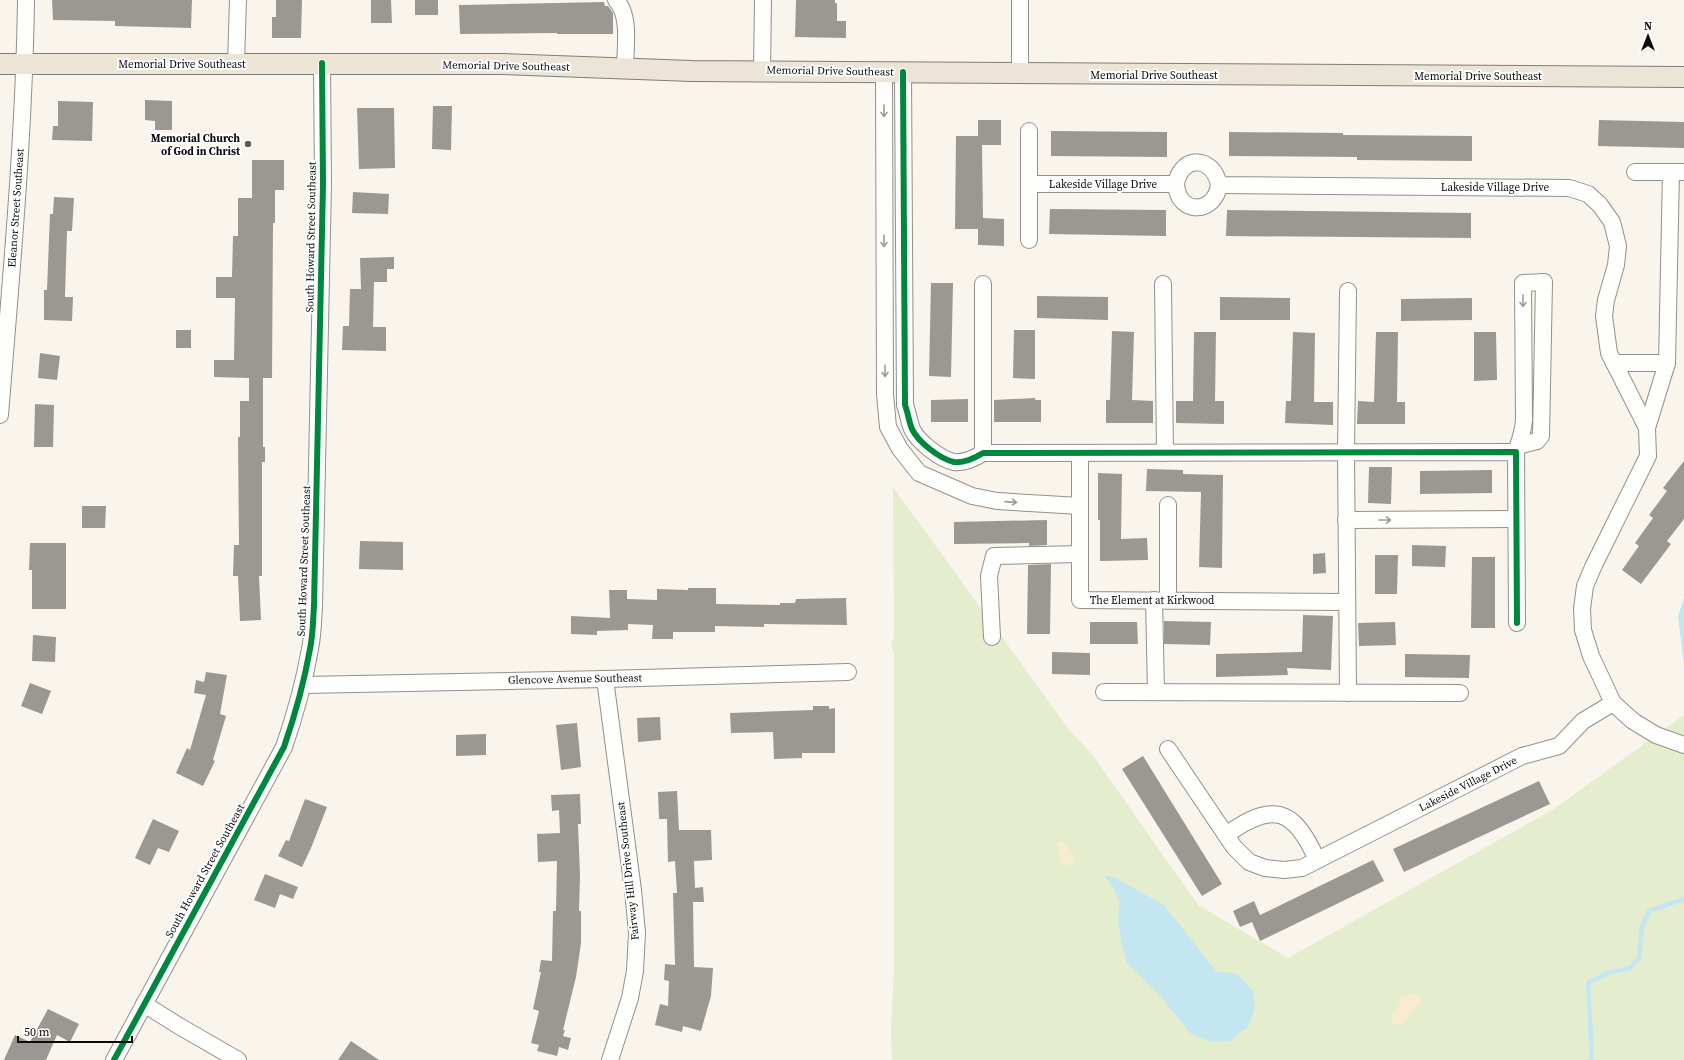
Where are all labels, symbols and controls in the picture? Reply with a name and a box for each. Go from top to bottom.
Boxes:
north arrow [1628,16,1668,56]
text: N [1644,19,1652,34]
street label: Memorial Drive Southeast [118,57,246,72]
street label: Memorial Drive Southeast [442,57,570,75]
street label: Memorial Drive Southeast [766,62,894,80]
street label: Memorial Drive Southeast [1090,68,1218,83]
street label: Memorial Drive Southeast [1414,69,1542,84]
one-way arrow [880,104,888,117]
place label: Memorial Church of God in Christ [151,131,241,159]
marker: Memorial Church of God in Christ [243,139,253,149]
street label: Eleanor Street Southeast [4,147,28,268]
street label: South Howard Street Southeast [302,161,320,313]
street label: Lakeside Village Drive [1049,177,1158,192]
street label: Lakeside Village Drive [1441,180,1550,195]
one-way arrow [880,234,888,247]
one-way arrow [1519,294,1527,307]
one-way arrow [881,364,889,377]
street label: South Howard Street Southeast [294,485,314,637]
one-way arrow [1004,498,1017,505]
one-way arrow [1378,516,1391,524]
street label: The Element at Kirkwood [1090,593,1215,608]
street label: Glencove Avenue Southeast [508,670,643,688]
street label: Lakeside Village Drive [1416,753,1520,815]
street label: South Howard Street Southeast [162,801,248,941]
street label: Fairway Hill Drive Southeast [613,801,643,941]
scale bar [18,1018,132,1044]
text: 50 m [24,1024,50,1040]

